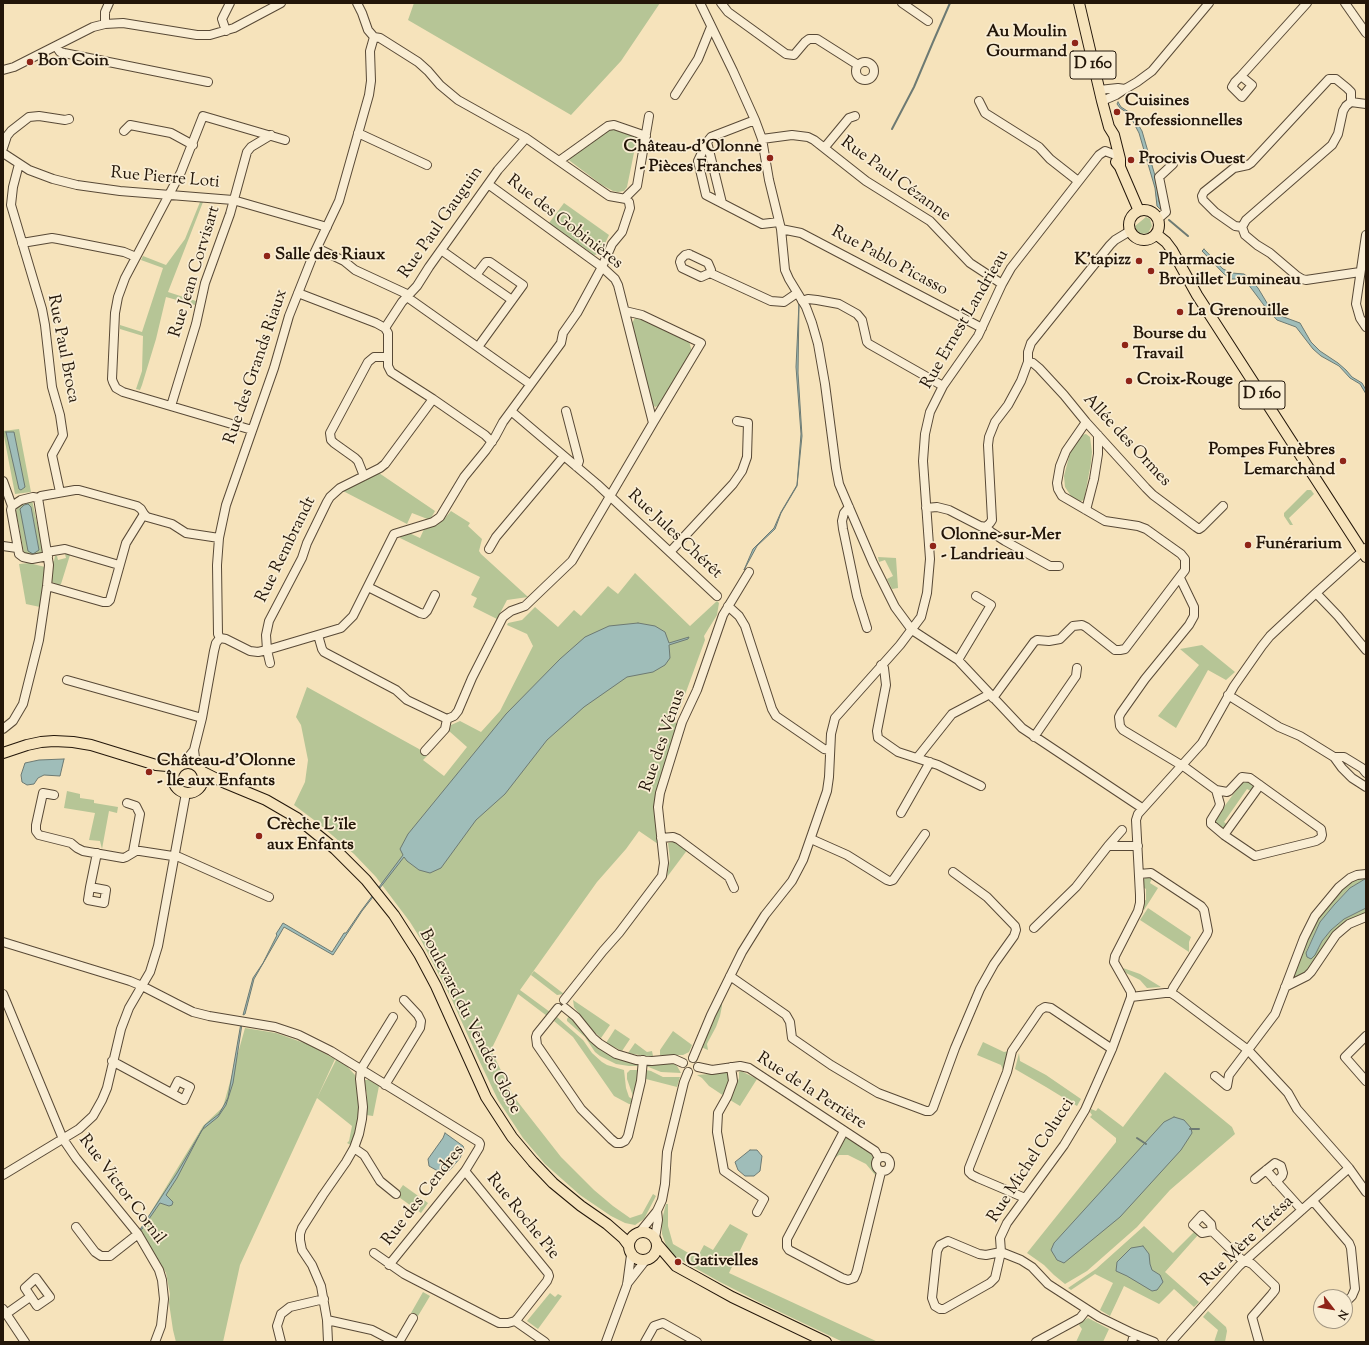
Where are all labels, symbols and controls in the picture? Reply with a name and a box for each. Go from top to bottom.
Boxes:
place label: Au Moulin Gourmand [986,23,1067,63]
marker: Au Moulin Gourmand [1070,38,1080,48]
road number: D 160 [1070,51,1116,79]
place label: Bon Coin [38,52,109,72]
marker: Bon Coin [25,57,35,67]
place label: Cuisines Professionnelles [1125,92,1243,132]
marker: Cuisines Professionnelles [1112,107,1122,117]
street label: Rue Paul Cézanne [836,133,954,227]
place label: Château-d'Olonne - Pièces Franches [624,138,762,178]
place label: Procivis Ouest [1139,150,1245,170]
marker: Château-d'Olonne - Pièces Franches [765,153,775,163]
marker: Procivis Ouest [1126,155,1136,165]
street label: Rue Paul Gauguin [396,163,488,283]
street label: Rue Pierre Loti [110,164,220,194]
street label: Rue des Gobinières [502,171,626,275]
street label: Rue Jean Corvisart [166,204,226,340]
street label: Rue Pablo Picasso [827,223,951,301]
place label: Salle des Riaux [275,246,385,266]
street label: Rue Ernest Landrieau [918,247,1014,393]
marker: Salle des Riaux [262,251,272,261]
place label: K'tapizz [1074,251,1131,271]
place label: Pharmacie Brouillet Lumineau [1159,251,1301,291]
marker: K'tapizz [1134,256,1144,266]
marker: Pharmacie Brouillet Lumineau [1146,266,1156,276]
street label: Rue des Grands Riaux [221,287,293,447]
street label: Rue Paul Broca [41,293,83,405]
place label: La Grenouille [1188,302,1289,322]
marker: La Grenouille [1175,307,1185,317]
place label: Bourse du Travail [1133,325,1207,365]
marker: Bourse du Travail [1120,340,1130,350]
place label: Croix-Rouge [1137,371,1233,391]
marker: Croix-Rouge [1124,376,1134,386]
road number: D 160 [1239,381,1285,409]
street label: Allée des Ormes [1078,390,1174,492]
place label: Pompes Funèbres Lemarchand [1208,441,1335,481]
marker: Pompes Funèbres Lemarchand [1338,456,1348,466]
street label: Rue Jules Chérêt [622,486,726,584]
street label: Rue Rembrandt [253,494,321,606]
place label: Olonne-sur-Mer - Landrieau [941,526,1061,566]
place label: Funérarium [1256,535,1342,555]
marker: Funérarium [1243,540,1253,550]
marker: Olonne-sur-Mer - Landrieau [928,541,938,551]
street label: Rue des Vénus [637,687,691,795]
place label: Château-d'Olonne - Île aux Enfants [157,752,295,792]
marker: Château-d'Olonne - Île aux Enfants [144,767,154,777]
place label: Crèche L'ïle aux Enfants [267,816,356,856]
marker: Crèche L'ïle aux Enfants [254,831,264,841]
street label: Boulevard du Vendée Globe [413,926,525,1118]
street label: Rue de la Perrière [752,1049,870,1135]
street label: Rue Michel Colucci [984,1095,1080,1227]
street label: Rue Victor Cornil [73,1131,169,1249]
street label: Rue des Cendres [378,1142,470,1250]
street label: Rue Roche Pie [481,1170,563,1264]
street label: Rue Mère Térésa [1197,1192,1299,1292]
place label: Gativelles [686,1252,758,1272]
marker: Gativelles [673,1257,683,1267]
north arrow [1313,1289,1353,1329]
text: N [1333,1307,1352,1323]

